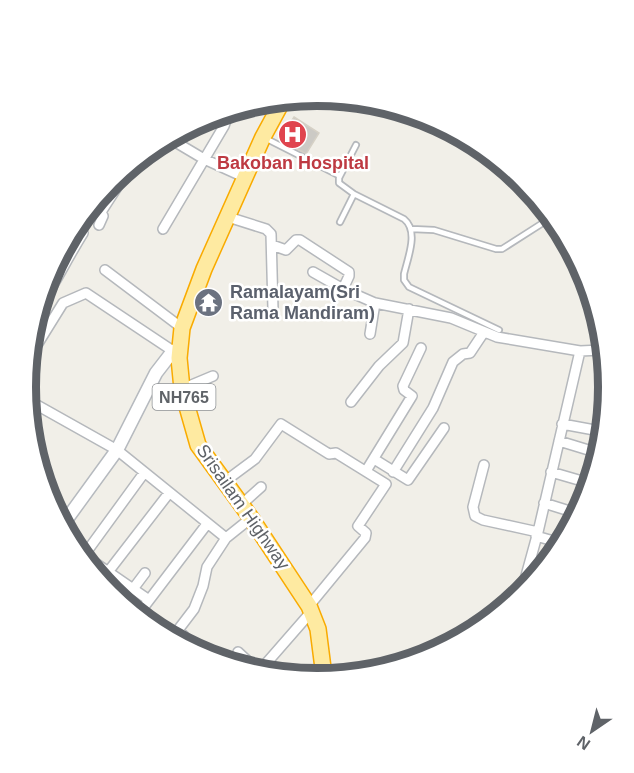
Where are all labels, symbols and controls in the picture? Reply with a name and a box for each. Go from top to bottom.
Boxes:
hospital icon: Bakoban Hospital [277,118,309,150]
place label: Bakoban Hospital [217,153,369,173]
place label: Ramalayam(Sri Rama Mandiram) [230,282,375,323]
temple icon: Ramalayam(Sri Rama Mandiram) [193,286,225,318]
road number: NH765 [152,384,216,410]
street label: Srisailam Highway [192,441,294,573]
north arrow [562,701,622,761]
text: N [574,733,593,753]

